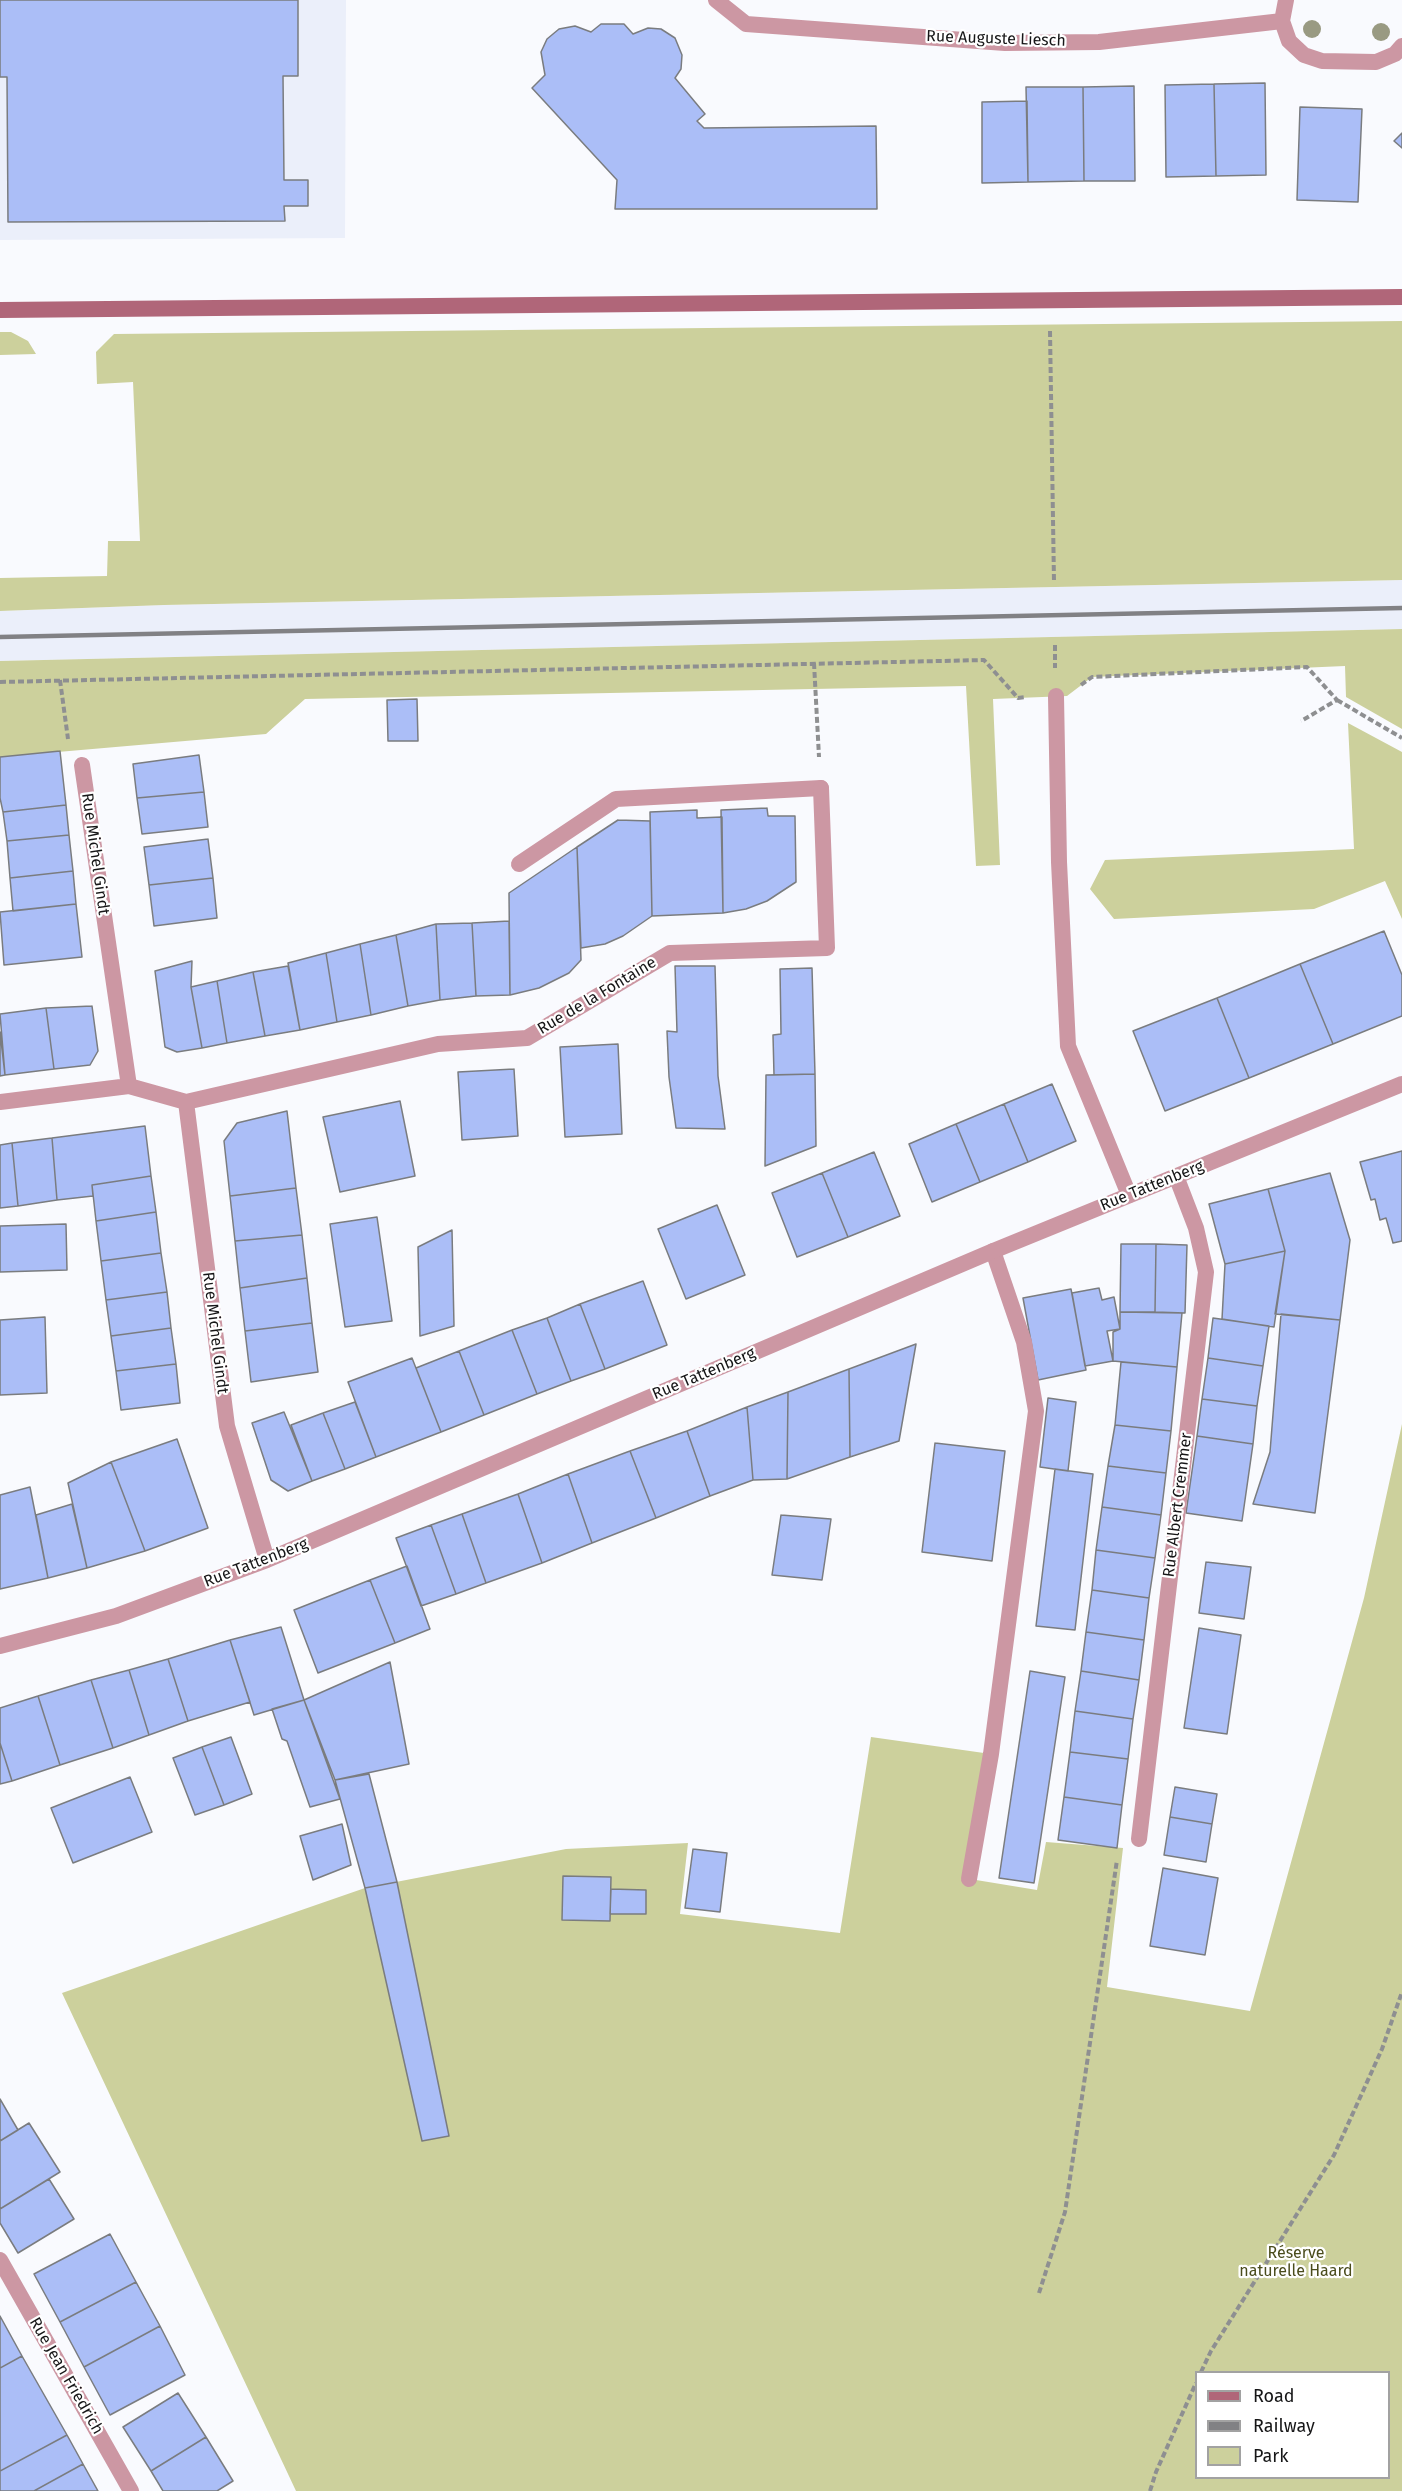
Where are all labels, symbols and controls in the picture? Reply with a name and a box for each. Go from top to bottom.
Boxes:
street label: Rue Auguste Liesch [926,27,1066,51]
street label: Rue Michel Gindt [77,792,113,916]
street label: Rue de la Fontaine [534,953,660,1039]
street label: Rue Tattenberg [1097,1156,1207,1216]
street label: Rue Michel Gindt [198,1271,232,1395]
street label: Rue Tattenberg [650,1344,758,1404]
street label: Rue Albert Cremmer [1160,1432,1196,1578]
street label: Rue Tattenberg [201,1534,311,1592]
park label: Réserve naturelle Haard [1239,2244,1353,2282]
street label: Rue Jean Friedrich [25,2314,107,2438]
legend [1195,2371,1390,2479]
text: Road [1253,2385,1295,2407]
text: Railway [1253,2415,1315,2437]
text: Park [1253,2445,1288,2467]

